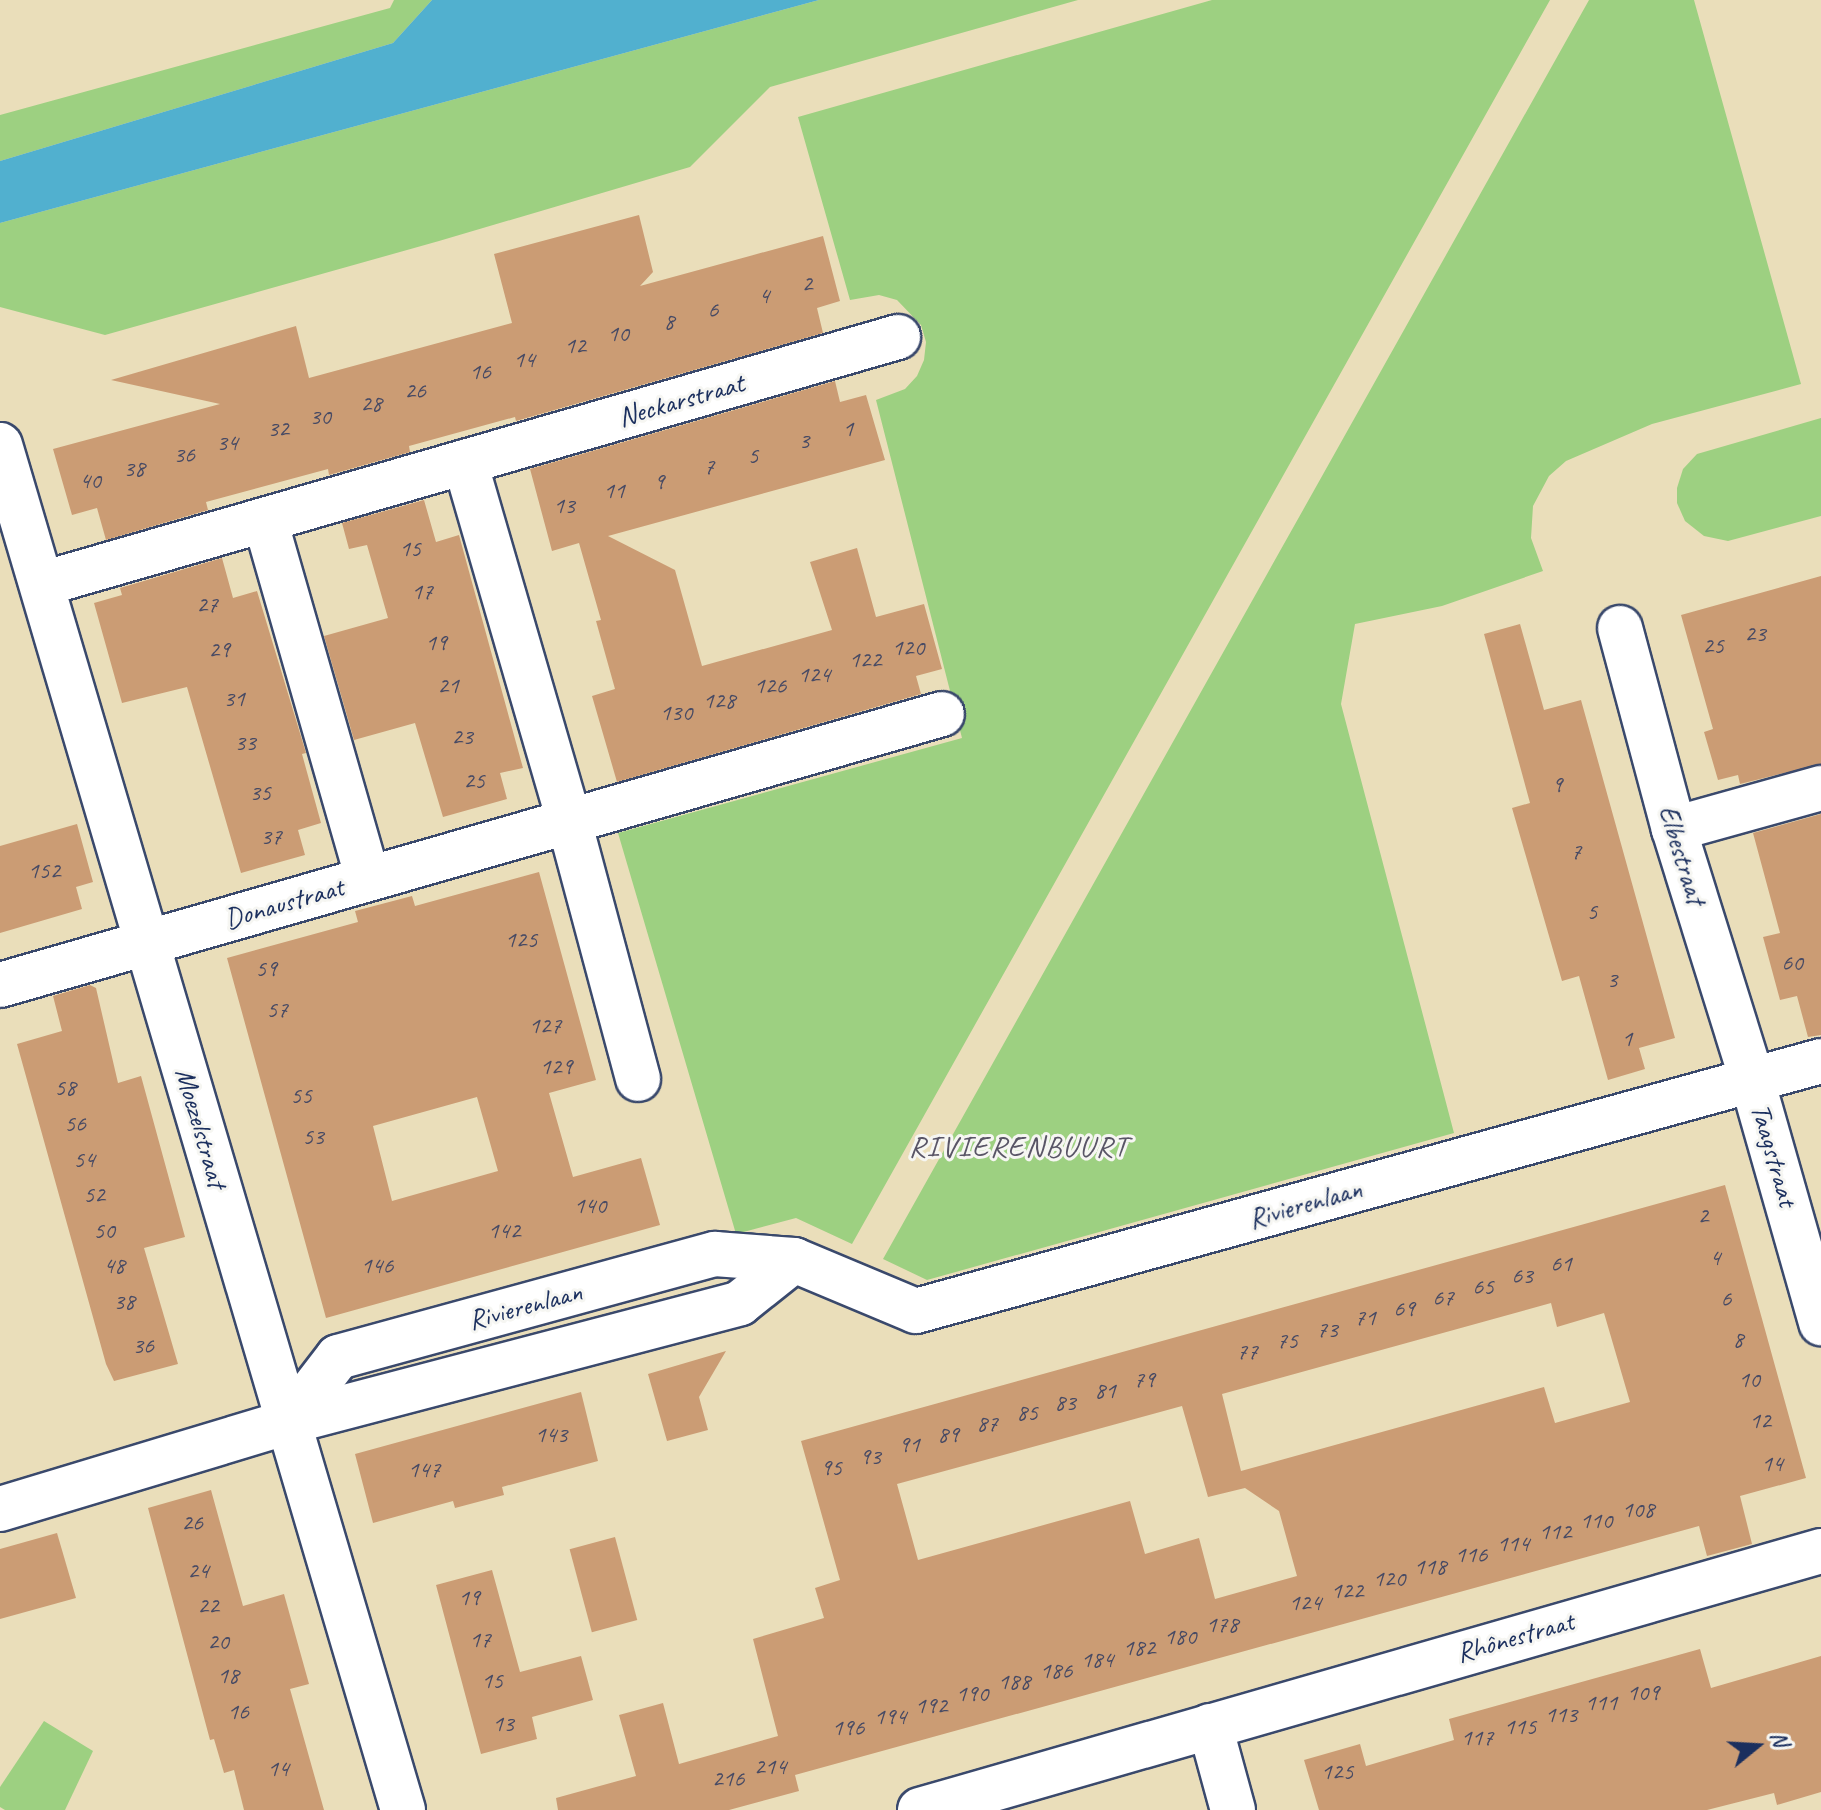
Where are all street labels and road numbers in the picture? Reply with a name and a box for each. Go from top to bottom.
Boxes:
street label: Neckarstraat [614,366,748,434]
street label: Elbestraat [1651,801,1713,909]
street label: Donaustraat [221,870,347,936]
street label: Moezelstraat [168,1064,234,1192]
street label: Taagstraat [1743,1100,1805,1210]
street label: Rivierenlaan [1245,1172,1365,1236]
street label: Rivierenlaan [465,1275,585,1337]
street label: Rhônestraat [1452,1604,1578,1670]

